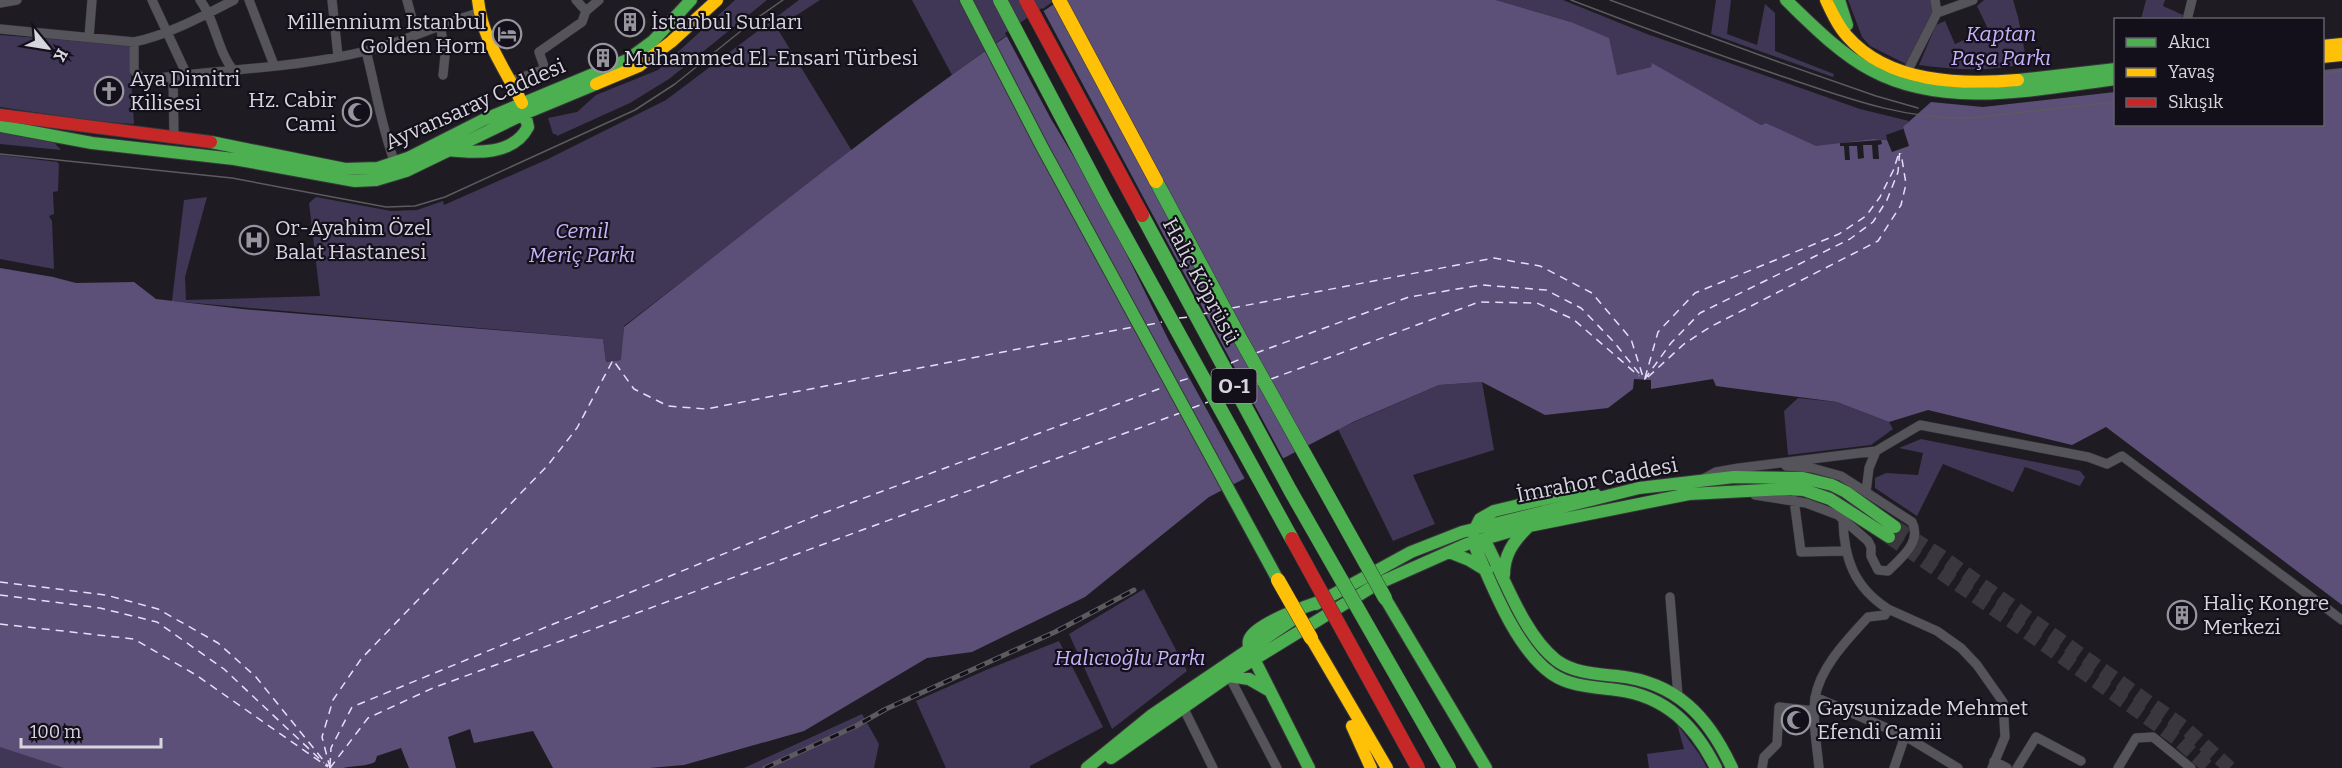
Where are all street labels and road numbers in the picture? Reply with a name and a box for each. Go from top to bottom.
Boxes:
street label: Ayvansaray Caddesi [381,53,569,155]
street label: Haliç Köprüsü [1157,214,1245,348]
road number: O-1 [1212,369,1256,403]
street label: İmrahor Caddesi [1514,452,1680,508]

